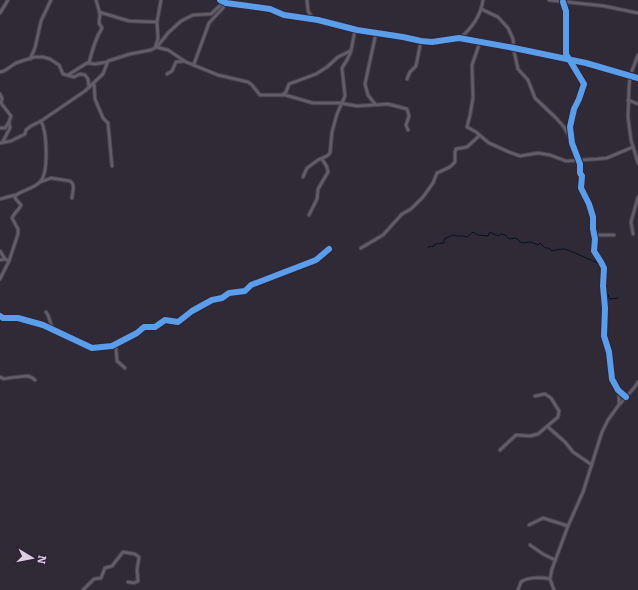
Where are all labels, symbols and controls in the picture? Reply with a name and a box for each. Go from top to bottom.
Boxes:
north arrow [12,538,52,578]
text: N [34,554,48,565]

